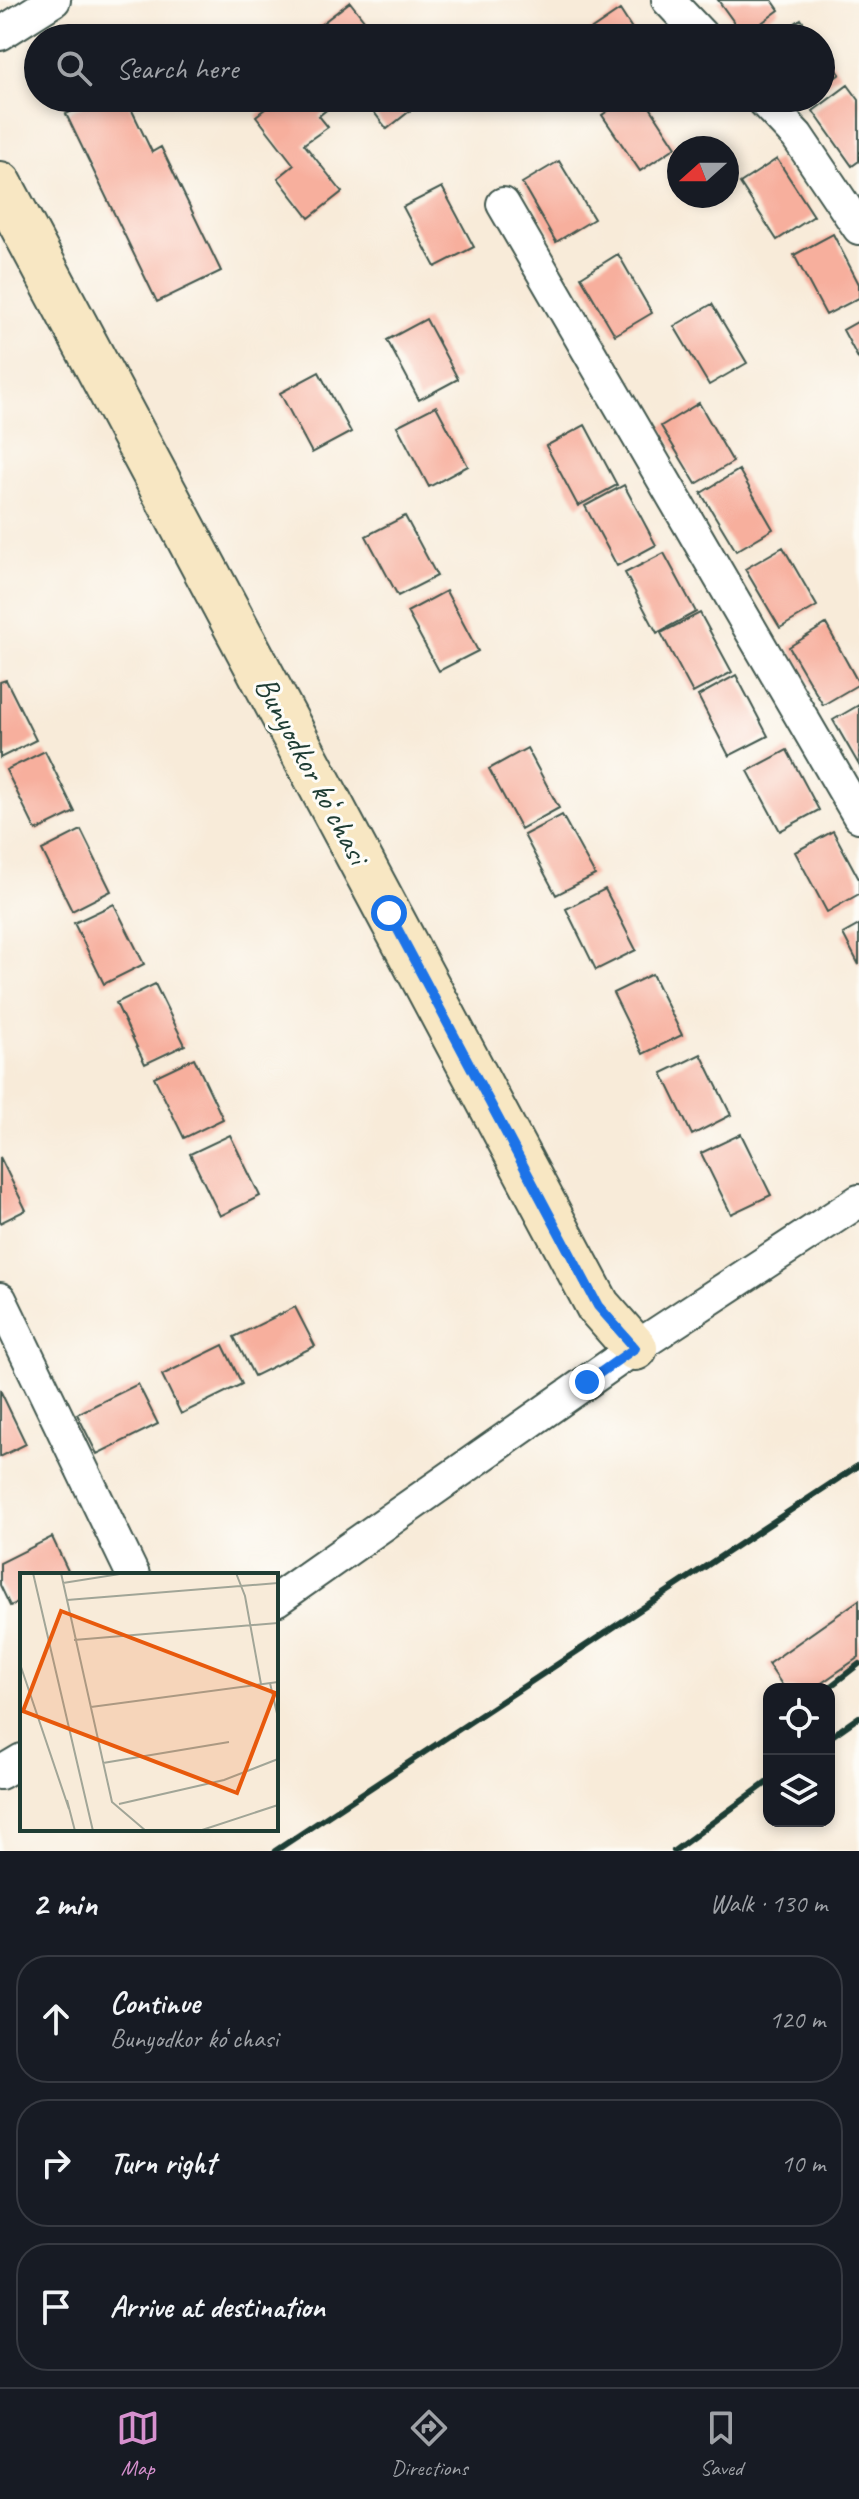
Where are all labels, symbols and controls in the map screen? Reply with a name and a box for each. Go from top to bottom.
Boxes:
search box [24,24,835,112]
icon: search [52,46,96,90]
text: Search here [116,49,238,87]
north arrow [667,136,739,208]
street label: Bunyodkor koʻchasi [245,669,381,874]
route start [371,895,407,931]
route end [569,1364,605,1400]
inset map [20,1573,278,1831]
map controls [763,1683,835,1827]
button: locate [763,1683,835,1755]
button: layers [763,1755,835,1827]
text: 2 min [32,1882,97,1925]
text: Walk · 130 m [710,1887,827,1920]
text: Continue [110,1984,200,2022]
icon: ahead [34,1997,78,2041]
text: 120 m [769,2003,825,2036]
text: Bunyodkor koʻchasi [110,2022,278,2055]
icon: right [34,2141,78,2185]
text: Turn right [110,2144,215,2182]
text: 10 m [781,2147,825,2180]
icon: arrive [34,2285,78,2329]
text: Arrive at destination [110,2288,325,2326]
tab: Map [116,2406,160,2482]
tab: Directions [391,2406,468,2482]
tab: Saved [699,2406,743,2482]

